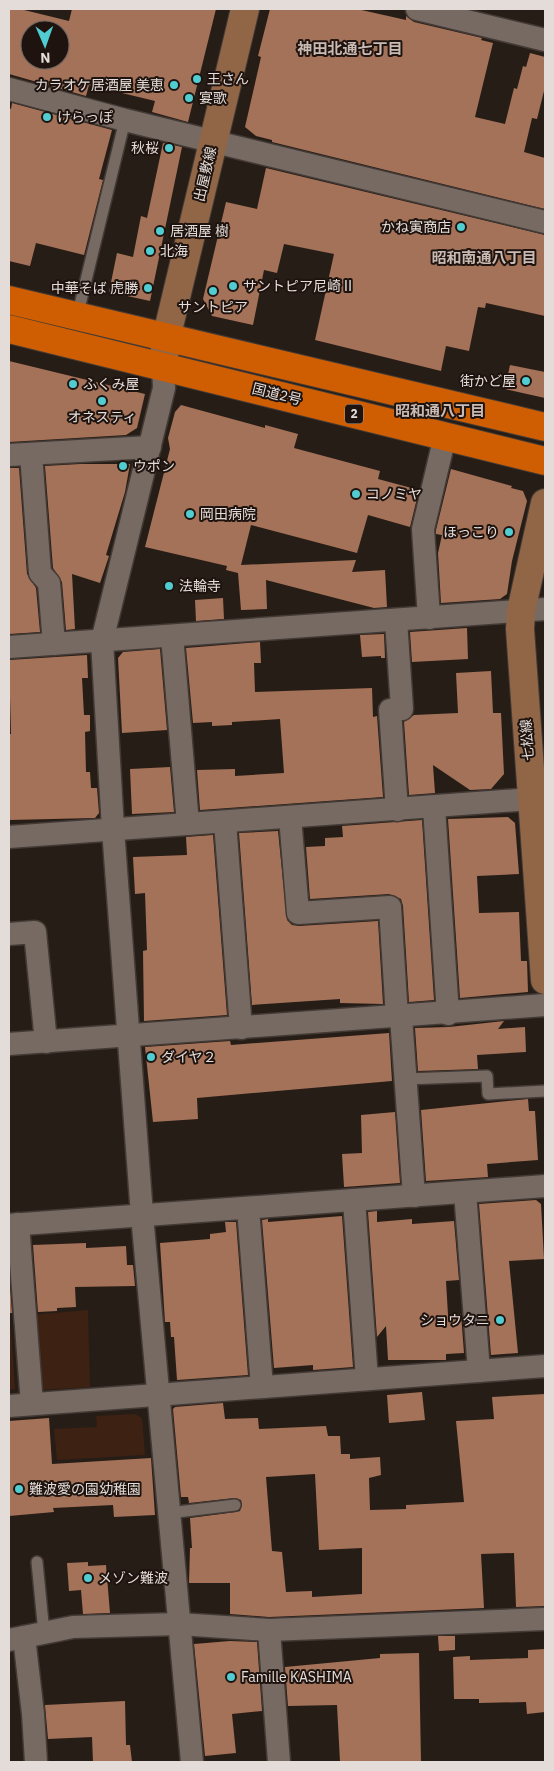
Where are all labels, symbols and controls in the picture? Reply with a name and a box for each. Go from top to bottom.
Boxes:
north arrow [20,20,70,70]
district label: 神田北通七丁目 [296,39,403,58]
text: N [40,49,51,67]
place label: 王さん [207,70,249,88]
marker: 王さん [191,73,203,85]
place label: カラオケ居酒屋 美恵 [35,76,164,94]
marker: カラオケ居酒屋 美恵 [168,79,180,91]
place label: 宴歌 [199,89,227,107]
marker: 宴歌 [183,92,195,104]
place label: けらっぽ [57,108,113,126]
marker: けらっぽ [41,111,53,123]
place label: 秋桜 [131,139,159,157]
marker: 秋桜 [163,142,175,154]
street label: 出屋敷線 [190,145,220,203]
place label: かね寅商店 [381,218,451,236]
marker: かね寅商店 [455,221,467,233]
place label: 居酒屋 樹 [170,222,229,240]
marker: 居酒屋 樹 [154,225,166,237]
place label: 北海 [160,242,188,260]
marker: 北海 [144,245,156,257]
district label: 昭和南通八丁目 [431,248,537,267]
place label: サントピア尼崎Ⅱ [243,277,355,295]
place label: 中華そば 虎勝 [51,279,139,297]
marker: サントピア尼崎Ⅱ [227,280,239,292]
marker: 中華そば 虎勝 [142,282,154,294]
marker: サントピア [207,285,219,297]
place label: サントピア [178,298,248,316]
place label: 街かど屋 [460,372,516,390]
place label: ふくみ屋 [83,375,140,393]
marker: 街かど屋 [520,375,532,387]
marker: ふくみ屋 [67,378,79,390]
street label: 国道2号 [250,379,304,409]
marker: オネスティ [96,395,108,407]
district label: 昭和通八丁目 [395,401,485,420]
road number: 2 [345,404,363,424]
place label: オネスティ [67,408,137,426]
place label: ウポン [133,457,175,475]
marker: ウポン [117,460,129,472]
place label: コノミヤ [366,485,422,503]
marker: コノミヤ [350,488,362,500]
place label: 岡田病院 [200,505,256,523]
marker: 岡田病院 [184,508,196,520]
place label: ほっこり [443,523,499,541]
marker: ほっこり [503,526,515,538]
place label: 法輪寺 [179,577,221,595]
marker: 法輪寺 [163,580,175,592]
street label: 七松線 [517,718,537,762]
place label: ダイヤ２ [161,1048,217,1066]
marker: ダイヤ２ [145,1051,157,1063]
place label: ショウタニ [420,1311,490,1329]
marker: ショウタニ [494,1314,506,1326]
place label: 難波愛の園幼稚園 [29,1480,141,1498]
marker: 難波愛の園幼稚園 [13,1483,25,1495]
place label: メゾン難波 [98,1569,168,1587]
marker: メゾン難波 [82,1572,94,1584]
place label: Famille KASHIMA [241,1668,352,1686]
marker: Famille KASHIMA [225,1671,237,1683]

